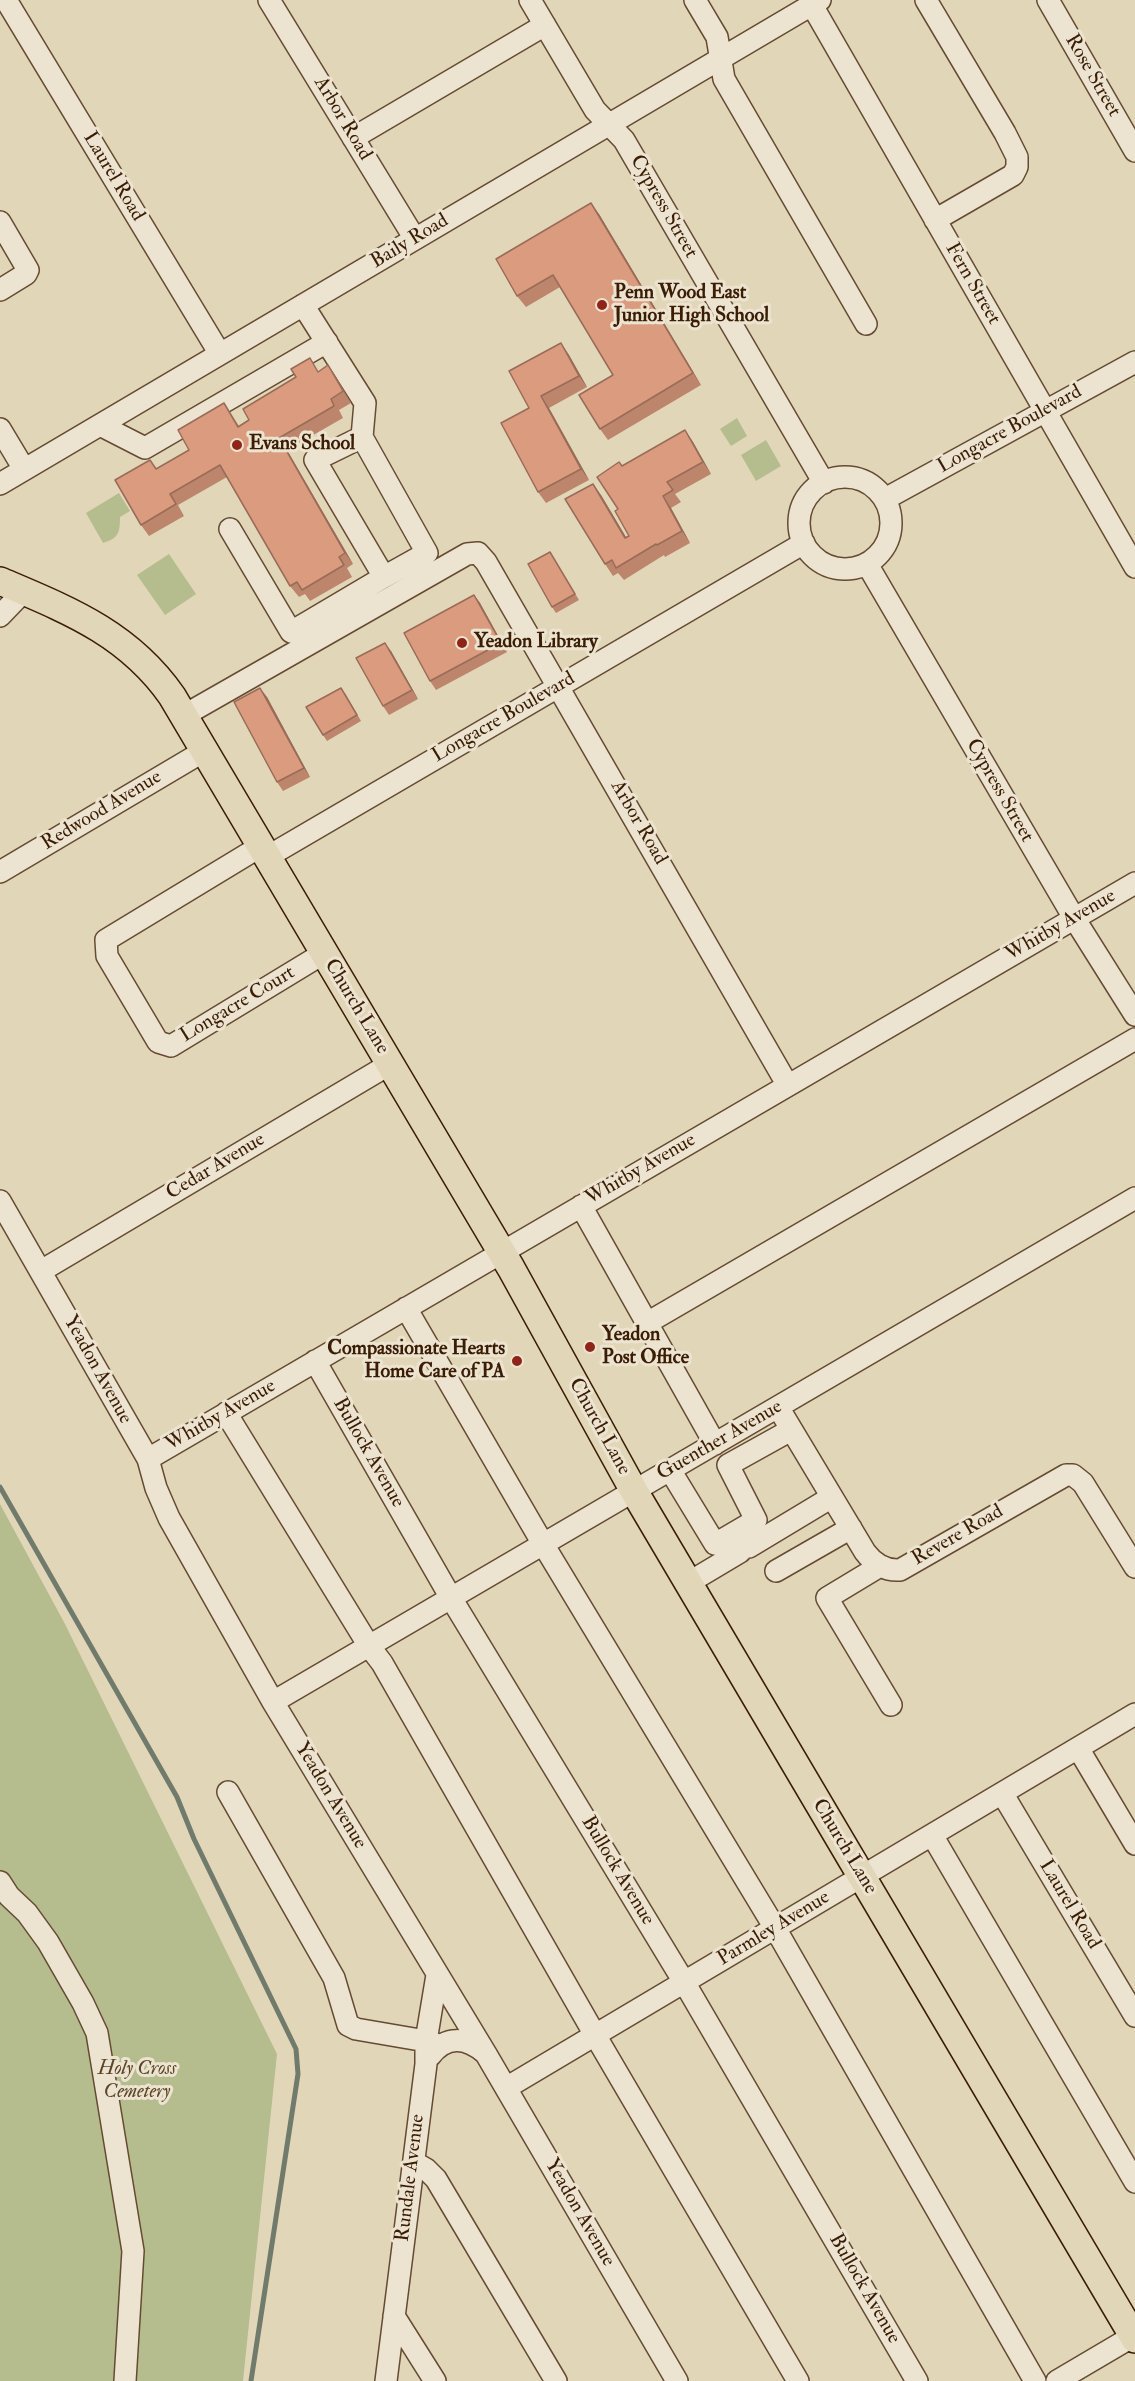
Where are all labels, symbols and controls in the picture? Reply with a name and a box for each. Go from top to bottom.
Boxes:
street label: Rose Street [1059,30,1125,122]
street label: Arbor Road [308,73,376,165]
street label: Laurel Road [77,128,149,226]
street label: Cypress Street [624,151,702,263]
street label: Baily Road [367,209,453,275]
street label: Fern Street [939,239,1005,329]
place label: Penn Wood East Junior High School [614,282,769,329]
marker: Penn Wood East Junior High School [595,298,609,312]
street label: Longacre Boulevard [934,380,1086,480]
place label: Evans School [249,433,355,457]
marker: Evans School [230,438,244,452]
place label: Yeadon Library [474,631,598,655]
marker: Yeadon Library [455,636,469,650]
street label: Longacre Boulevard [428,667,580,769]
street label: Cypress Street [960,735,1038,847]
street label: Redwood Avenue [38,766,166,856]
street label: Arbor Road [604,777,672,869]
street label: Whitby Avenue [1002,885,1120,967]
street label: Church Lane [318,955,394,1059]
street label: Longacre Court [176,961,300,1049]
street label: Cedar Avenue [162,1128,270,1206]
street label: Whitby Avenue [582,1129,700,1211]
street label: Yeadon Avenue [57,1312,137,1428]
place label: Yeadon Post Office [602,1324,689,1371]
place label: Compassionate Hearts Home Care of PA [327,1338,505,1385]
marker: Yeadon Post Office [583,1340,597,1354]
marker: Compassionate Hearts Home Care of PA [510,1354,524,1368]
street label: Church Lane [563,1374,635,1480]
street label: Whitby Avenue [162,1375,280,1457]
street label: Bullock Avenue [327,1394,409,1512]
street label: Guenther Avenue [653,1395,787,1487]
street label: Revere Road [908,1500,1008,1572]
street label: Yeadon Avenue [289,1738,371,1854]
street label: Church Lane [806,1795,882,1899]
street label: Bullock Avenue [575,1812,659,1930]
street label: Laurel Road [1033,1856,1105,1954]
street label: Parmley Avenue [714,1886,834,1972]
park label: Holy Cross Cemetery [98,2058,176,2105]
street label: Rundale Avenue [391,2113,431,2243]
street label: Yeadon Avenue [539,2155,619,2271]
street label: Bullock Avenue [823,2230,905,2348]

